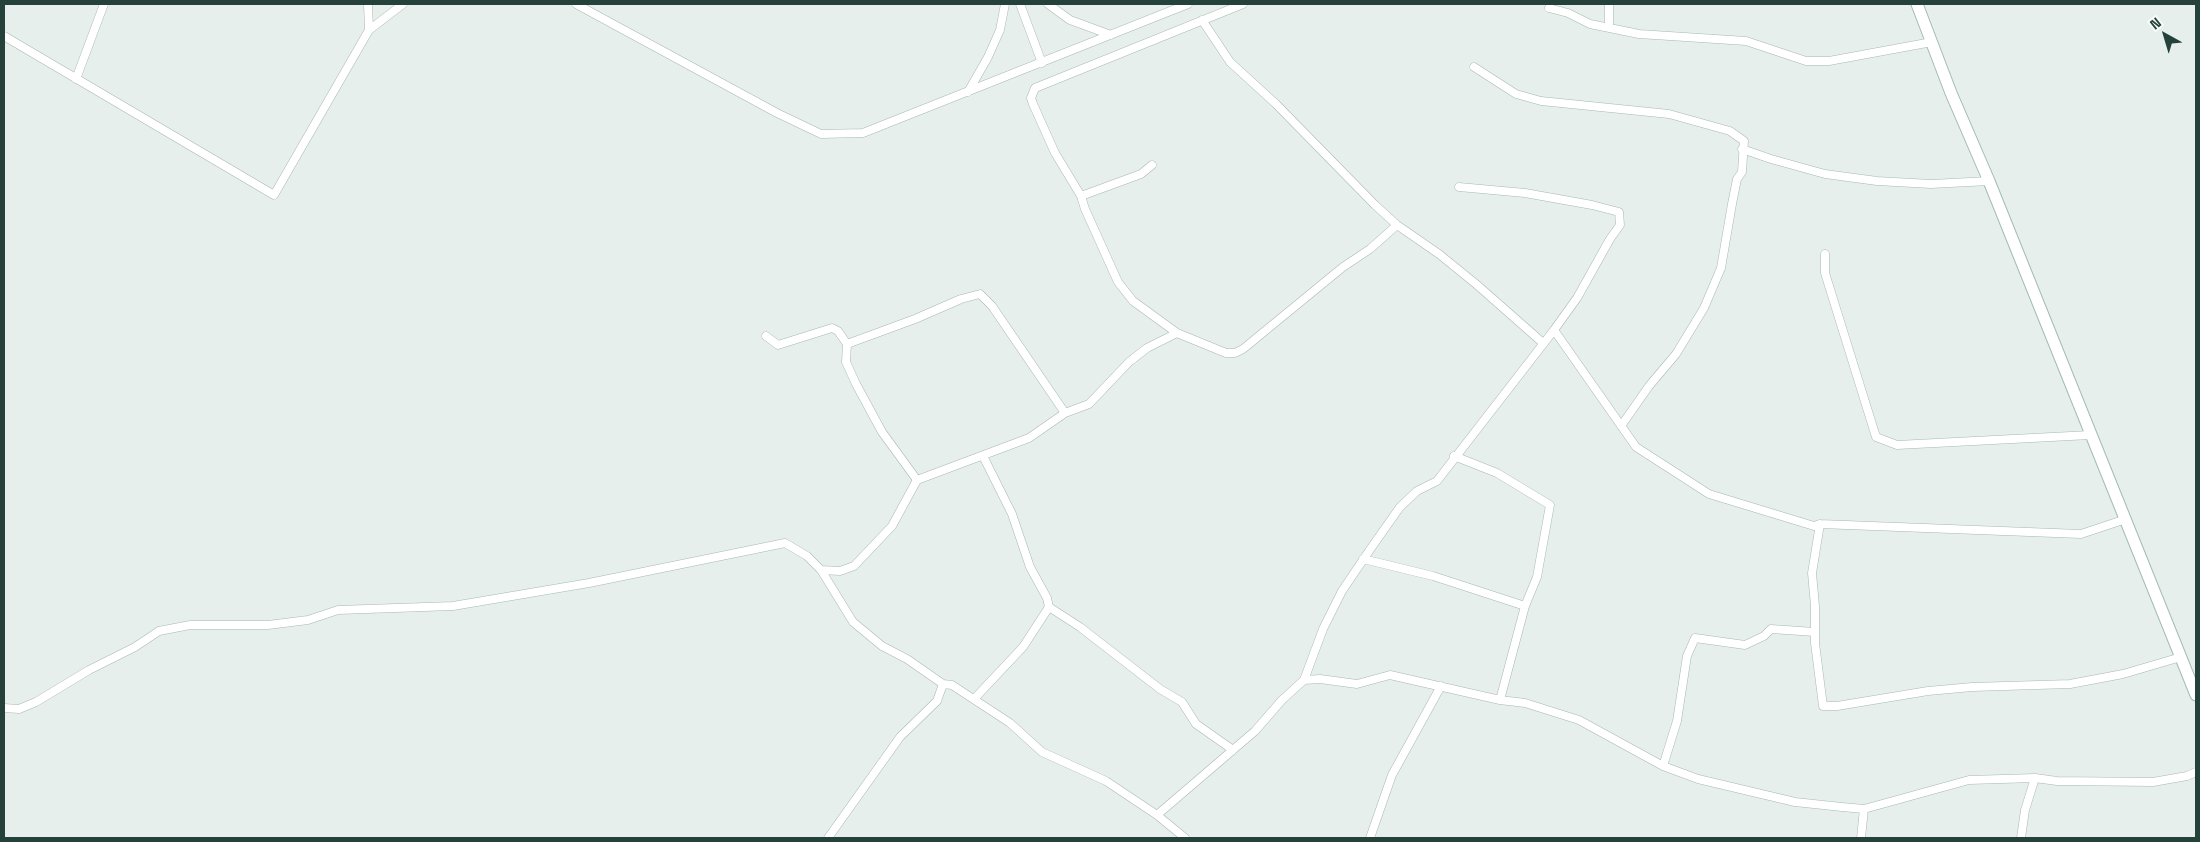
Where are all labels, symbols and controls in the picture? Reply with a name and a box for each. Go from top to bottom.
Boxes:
north arrow [2140,10,2190,60]
text: N [2146,13,2165,33]

